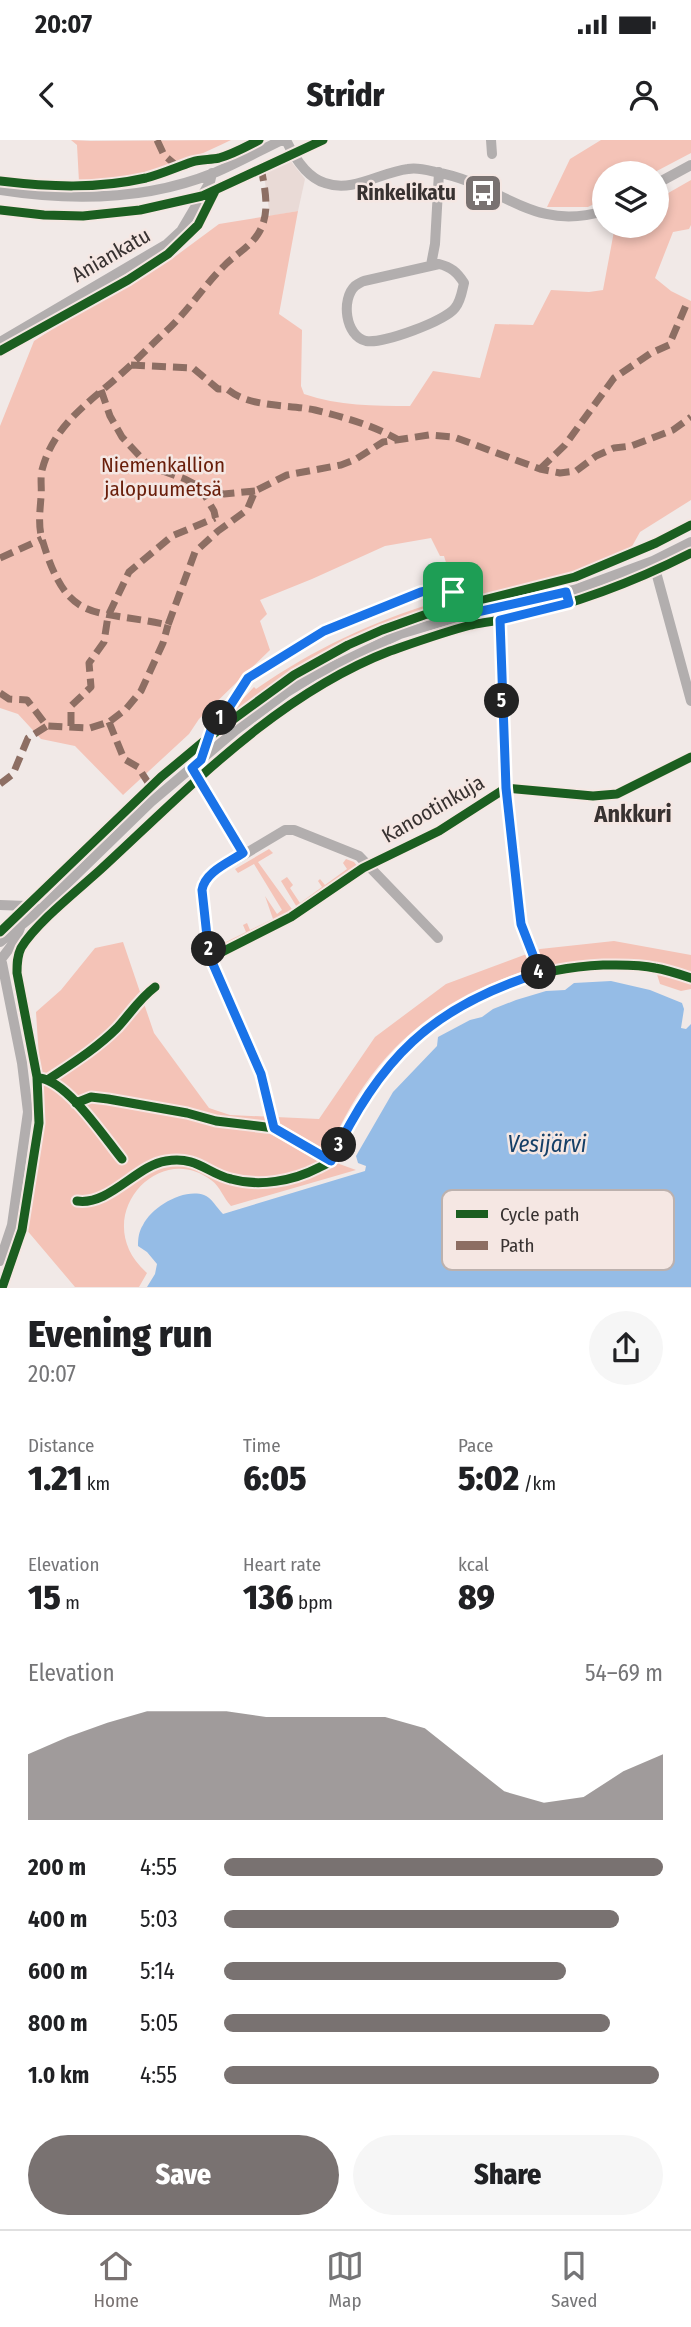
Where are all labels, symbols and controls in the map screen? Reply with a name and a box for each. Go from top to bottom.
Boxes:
text: 20:07 [35,9,92,40]
icon: back [28,76,66,114]
text: Stridr [307,76,384,114]
icon: person [625,76,663,114]
map controls [592,161,669,238]
button: layers [592,161,669,238]
bus stop icon: Rinkelikatu [462,172,504,214]
place label: Rinkelikatu [356,180,456,206]
street label: Aniankatu [67,222,155,288]
park label: Niemenkallion jalopuumetsä [101,452,225,502]
pin [423,562,483,622]
icon: arrive [434,573,472,611]
pin: 5 [484,684,520,718]
text: 5 [497,689,506,712]
pin: 1 [202,700,238,736]
text: 1 [215,706,224,729]
street label: Kanootinkuja [377,769,489,849]
district label: Ankkuri [593,800,672,828]
pin: 2 [192,932,227,966]
text: 2 [204,937,213,960]
pin: 4 [522,954,556,990]
text: 4 [534,960,543,983]
pin: 3 [322,1128,356,1163]
water label: Vesijärvi [507,1130,587,1158]
text: 3 [334,1133,343,1156]
legend [442,1190,674,1270]
text: Cycle path [500,1203,579,1226]
text: Path [500,1234,535,1257]
text: Evening run [28,1311,212,1357]
button: share [589,1311,663,1385]
text: 20:07 [28,1360,76,1388]
text: Distance [28,1434,95,1457]
text: Time [243,1434,281,1457]
text: Pace [458,1434,493,1457]
text: 1.21 [28,1457,82,1499]
text: 6:05 [243,1457,307,1499]
text: 5:02 [458,1457,519,1499]
text: km [82,1472,110,1495]
text: /km [519,1472,556,1495]
text: Elevation [28,1553,100,1576]
text: Heart rate [243,1553,321,1576]
text: kcal [458,1553,489,1576]
text: 15 [28,1576,61,1618]
text: 136 [243,1576,294,1618]
text: 89 [458,1576,495,1618]
text: m [61,1591,80,1614]
text: bpm [294,1591,333,1614]
text: Elevation [28,1659,115,1687]
text: 54–69 m [585,1659,663,1687]
text: 200 m [28,1853,86,1881]
text: 4:55 [140,1853,177,1881]
text: 400 m [28,1905,87,1933]
text: 5:03 [140,1905,178,1933]
text: 600 m [28,1957,87,1985]
text: 5:14 [140,1957,175,1985]
text: 800 m [28,2009,88,2037]
text: 5:05 [140,2009,178,2037]
text: 1.0 km [28,2061,89,2089]
text: 4:55 [140,2061,177,2089]
button: Save [28,2135,339,2215]
button: Share [353,2135,663,2215]
tab: Home [94,2247,139,2312]
tab: Map [326,2247,364,2312]
tab: Saved [551,2247,597,2312]

